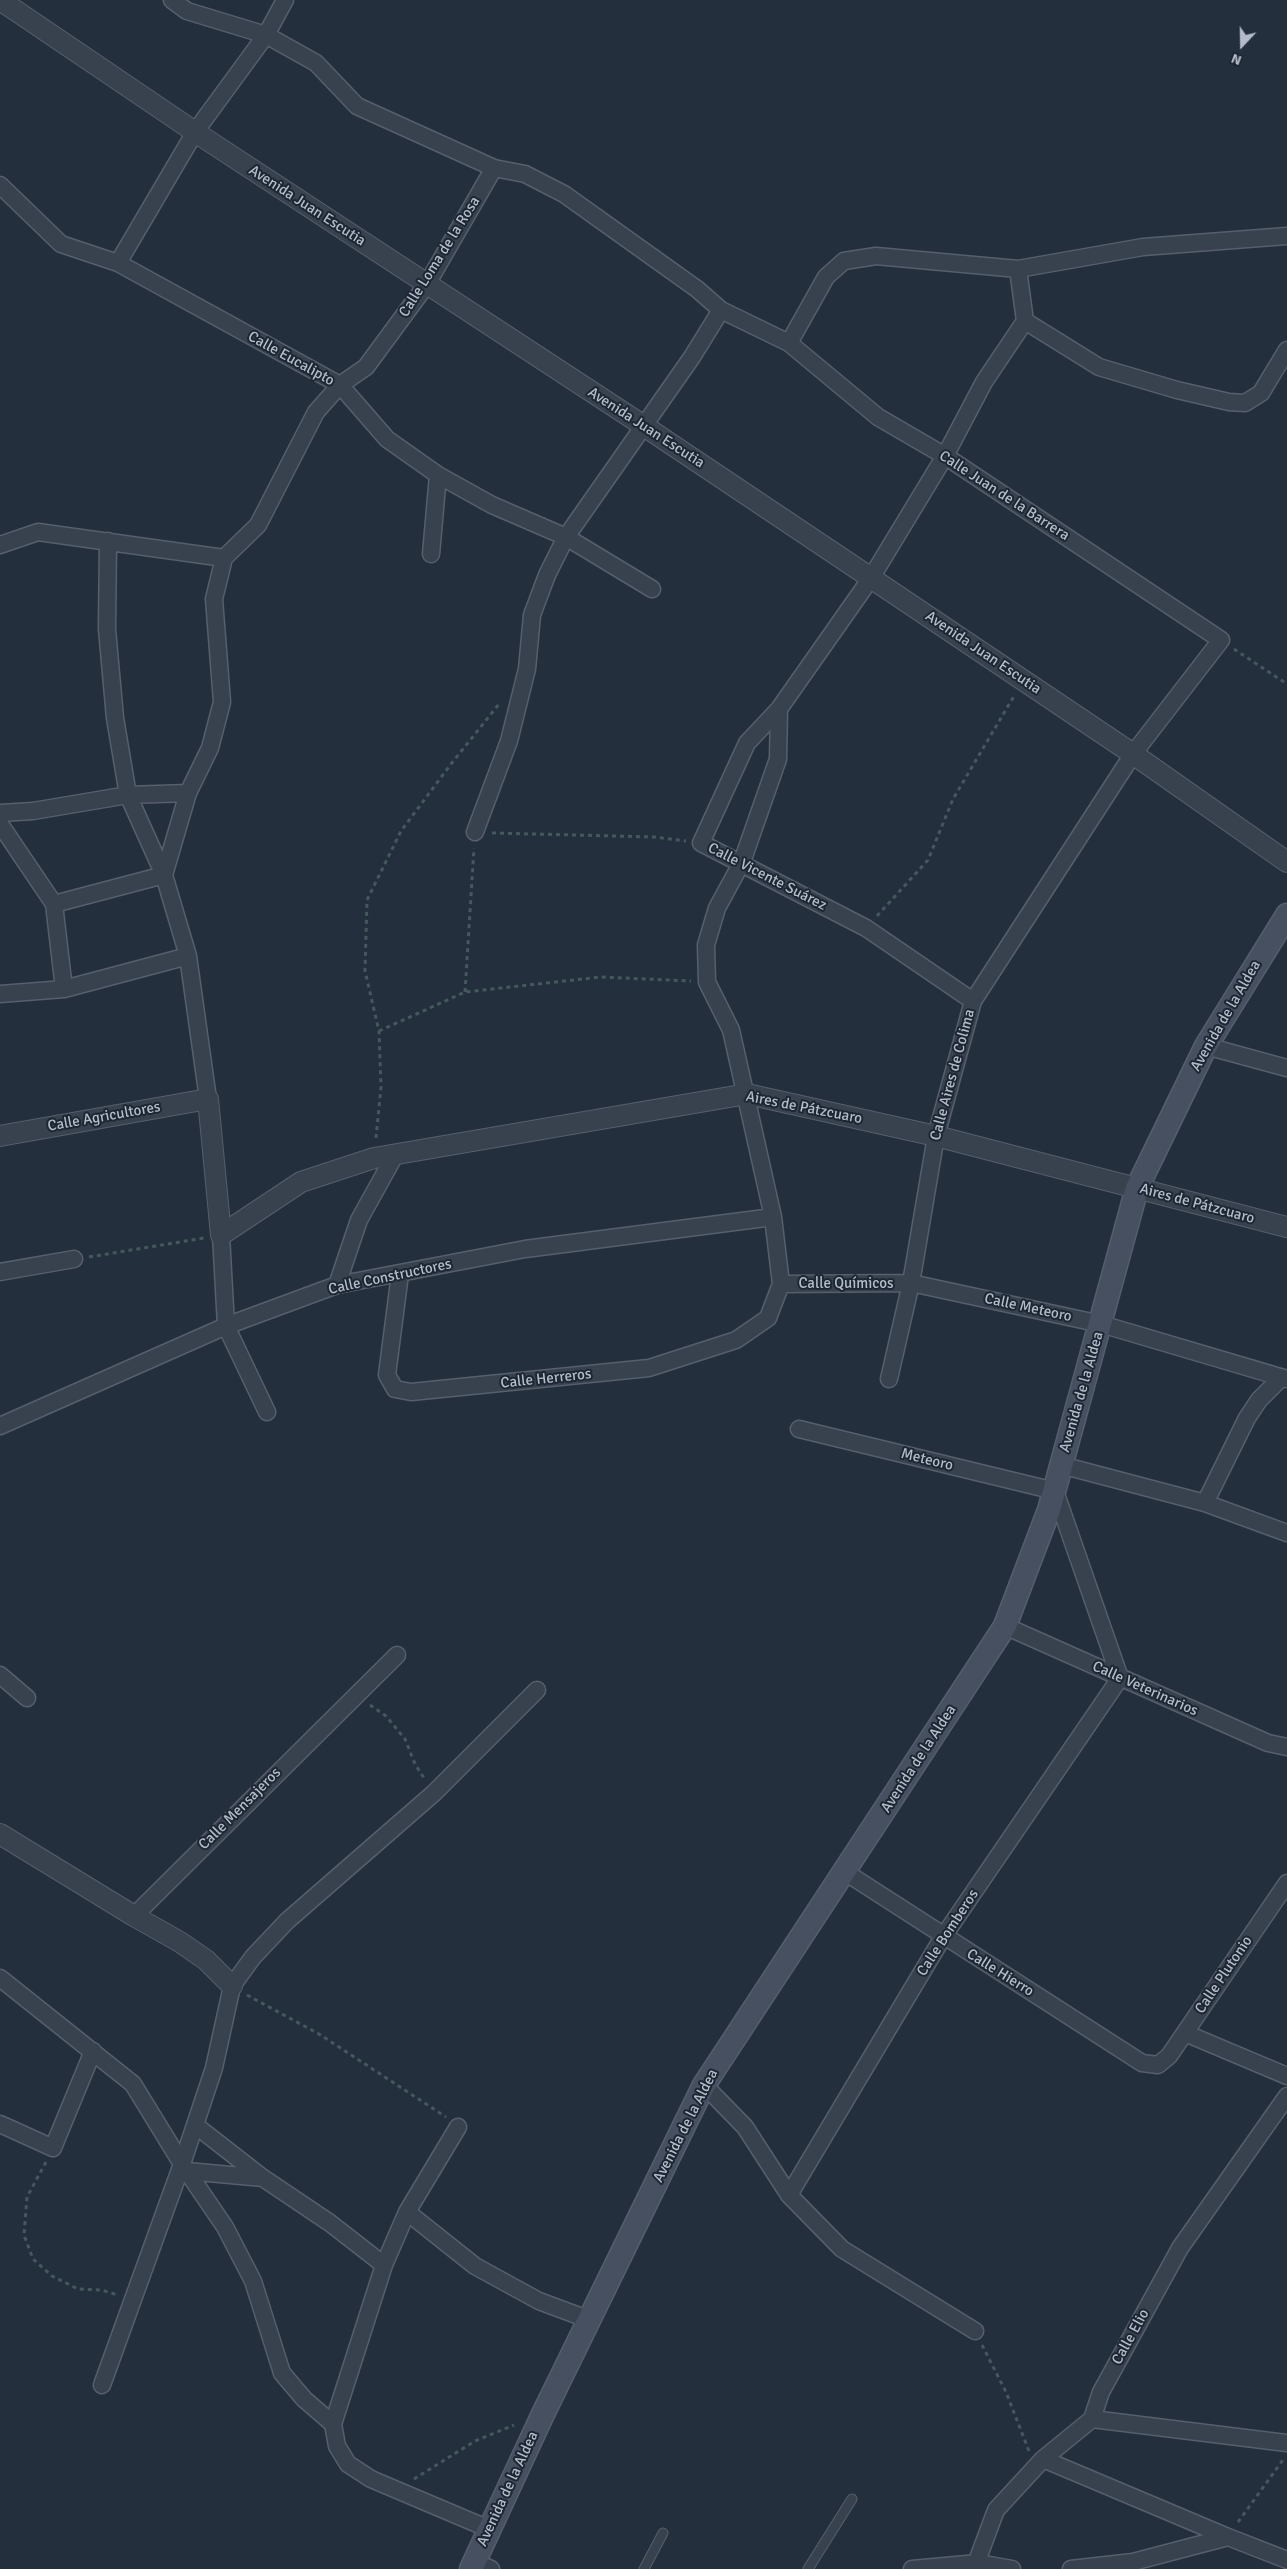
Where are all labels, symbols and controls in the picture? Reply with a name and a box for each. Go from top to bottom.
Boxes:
north arrow [1217,20,1267,70]
text: N [1229,50,1244,69]
street label: Avenida Juan Escutia [245,162,369,250]
street label: Calle Loma de la Rosa [396,193,484,321]
street label: Calle Eucalipto [245,328,337,390]
street label: Avenida Juan Escutia [584,384,708,472]
street label: Calle Juan de la Barrera [935,447,1073,545]
street label: Avenida Juan Escutia [922,608,1044,698]
street label: Calle Vicente Suárez [705,839,829,915]
street label: Avenida de la Aldea [1187,958,1265,1074]
street label: Calle Aires de Colima [927,1007,979,1143]
street label: Aires de Pátzcuaro [744,1088,864,1128]
street label: Calle Agricultores [46,1098,162,1136]
street label: Aires de Pátzcuaro [1138,1180,1256,1228]
street label: Calle Constructores [327,1255,453,1299]
street label: Calle Químicos [798,1275,894,1293]
street label: Calle Meteoro [983,1290,1073,1326]
street label: Avenida de la Aldea [1056,1330,1108,1454]
street label: Calle Herreros [500,1365,592,1393]
street label: Meteoro [899,1445,955,1475]
street label: Calle Veterinarios [1089,1658,1201,1720]
street label: Avenida de la Aldea [878,1702,960,1816]
street label: Calle Mensajeros [195,1764,285,1854]
street label: Calle Bomberos [913,1886,983,1980]
street label: Calle Plutonio [1191,1933,1257,2017]
street label: Calle Hierro [963,1945,1037,2001]
street label: Avenida de la Aldea [650,2066,722,2186]
street label: Calle Elio [1108,2306,1154,2368]
street label: Avenida de la Aldea [474,2429,542,2549]

